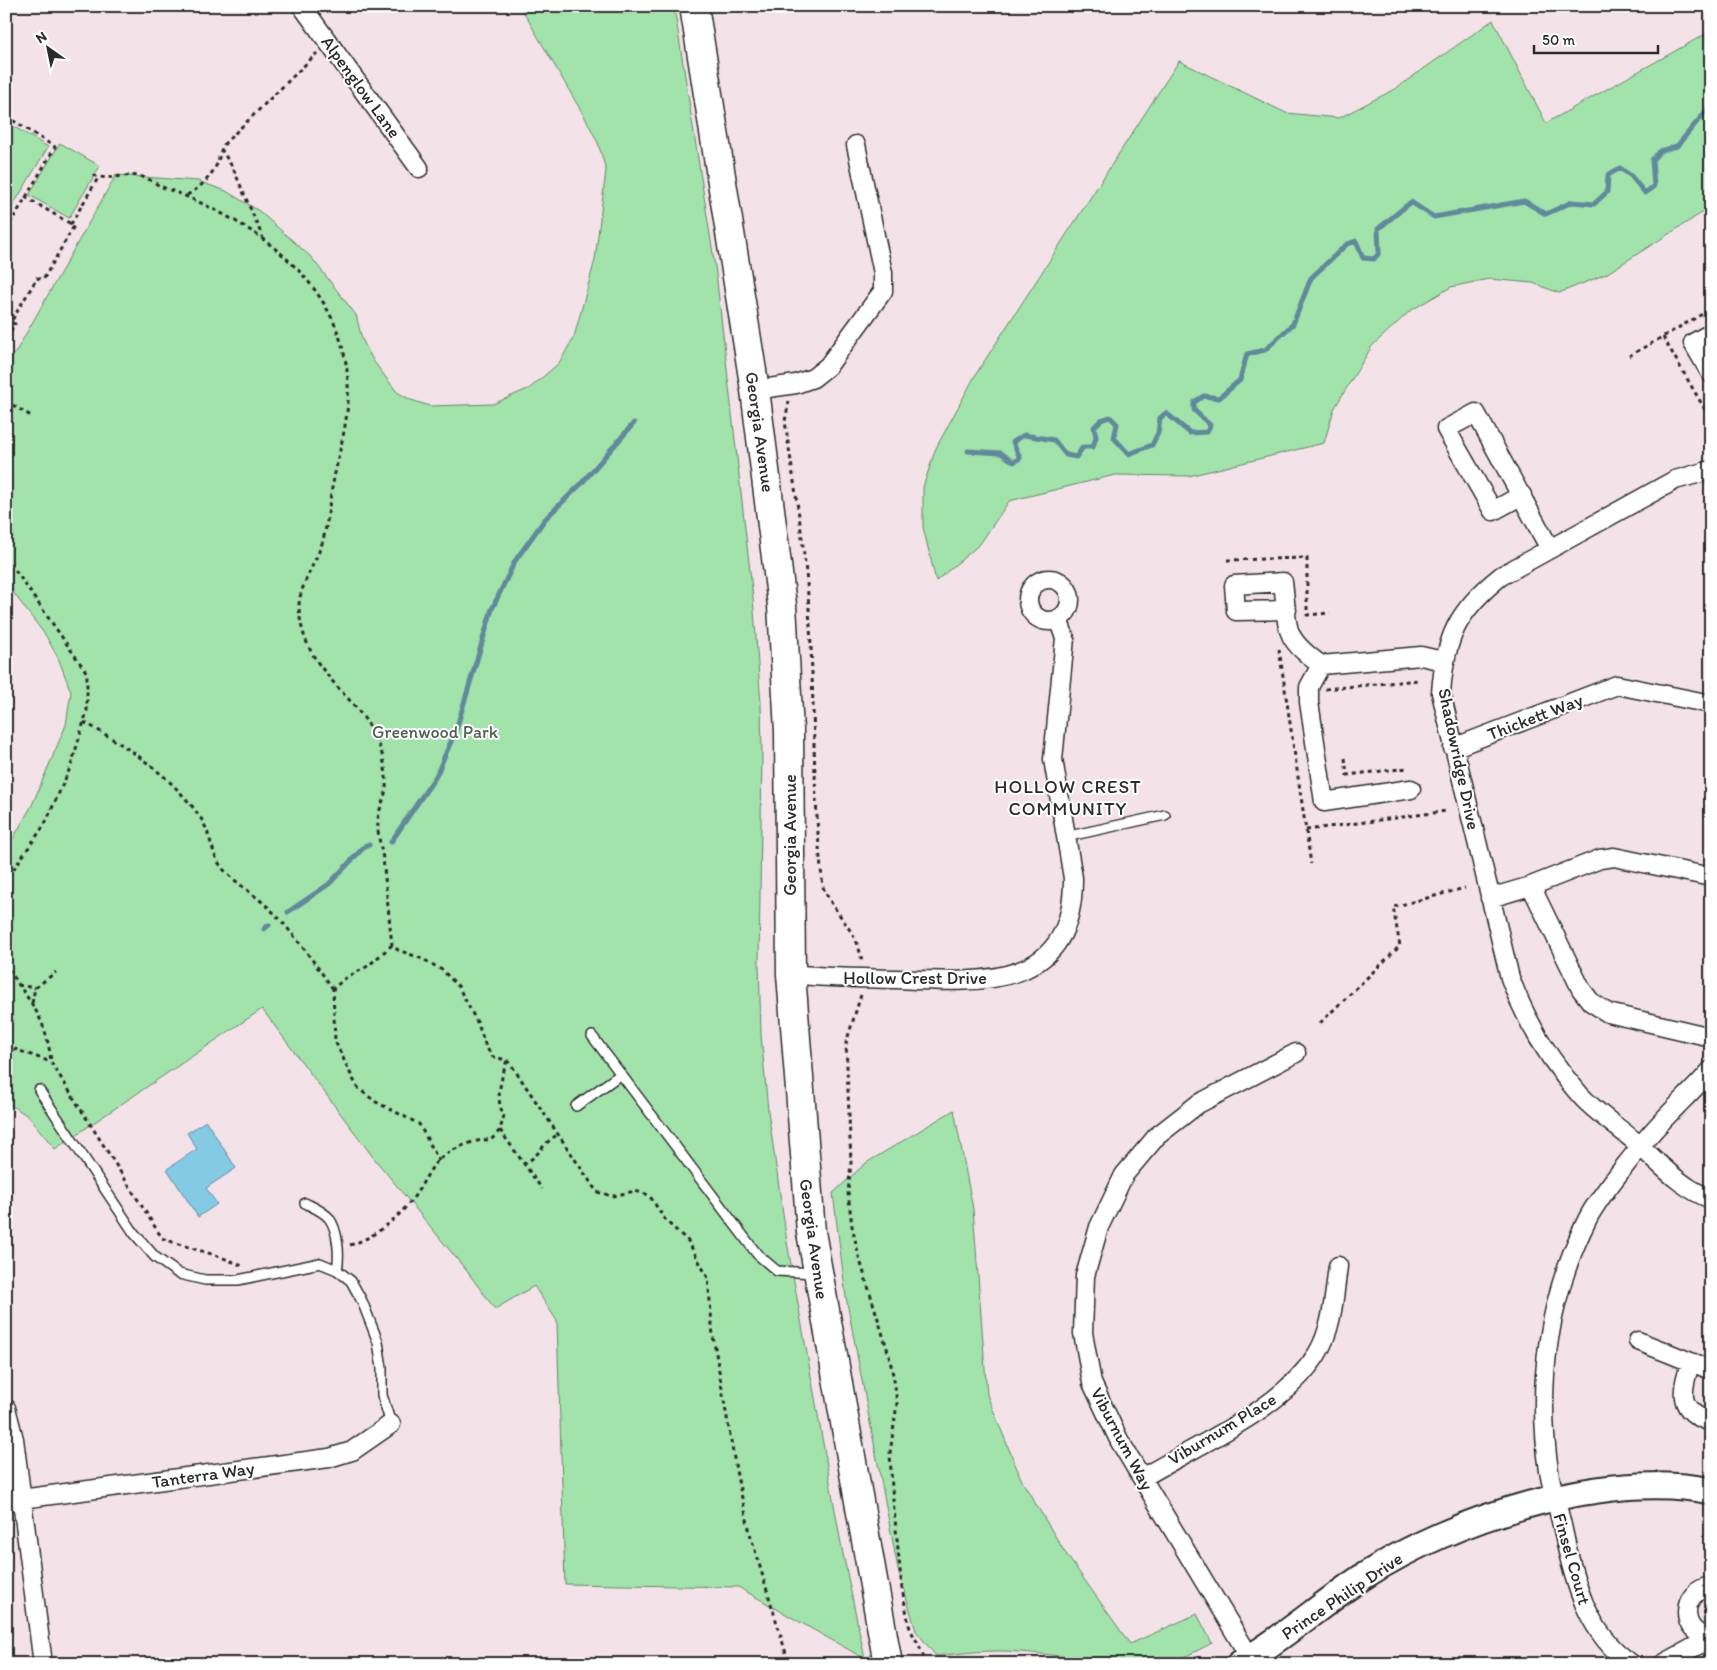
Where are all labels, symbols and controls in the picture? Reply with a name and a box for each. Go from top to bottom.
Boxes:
north arrow [22,22,72,72]
scale bar [1534,22,1658,54]
text: N [33,28,50,47]
street label: Alpenglow Lane [316,31,406,143]
text: 50 m [1542,31,1575,49]
street label: Georgia Avenue [741,370,779,494]
street label: Shadowridge Drive [1433,686,1485,832]
street label: Thickett Way [1484,689,1586,745]
park label: Greenwood Park [372,721,499,743]
street label: Georgia Avenue [779,774,801,896]
district label: HOLLOW CREST COMMUNITY [994,775,1142,820]
street label: Hollow Crest Drive [843,967,987,989]
street label: Georgia Avenue [795,1177,833,1301]
street label: Viburnum Way [1086,1384,1159,1495]
street label: Viburnum Place [1164,1388,1280,1470]
street label: Tanterra Way [150,1457,256,1493]
street label: Finsel Court [1548,1511,1596,1608]
street label: Prince Philip Drive [1277,1547,1407,1645]

